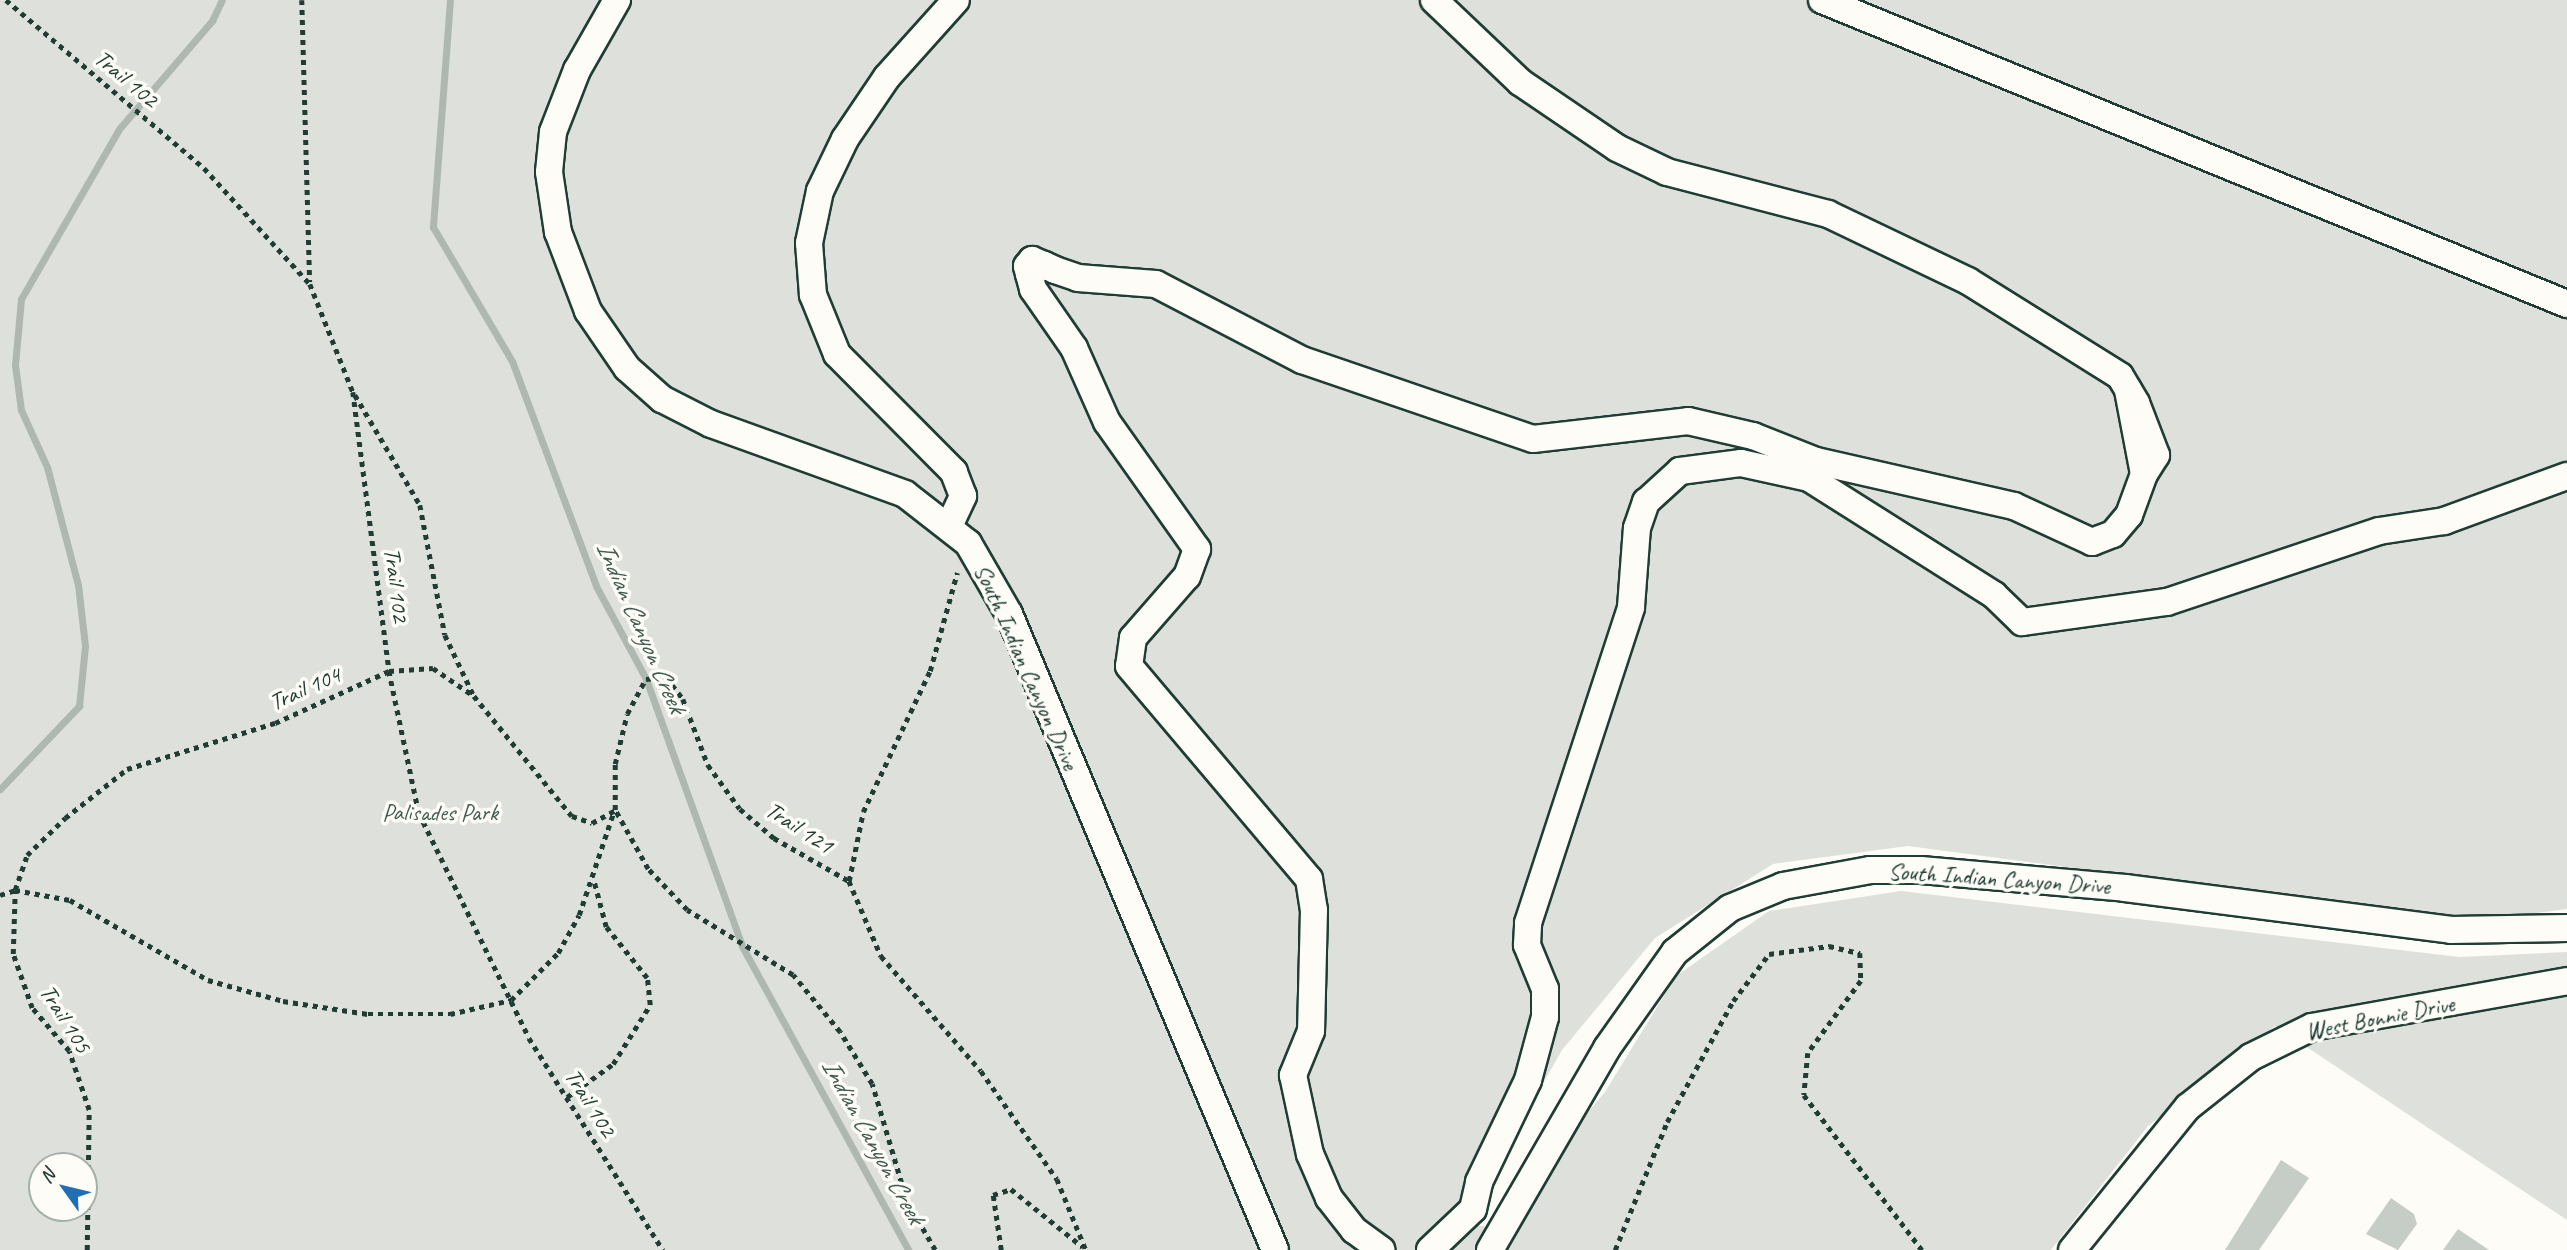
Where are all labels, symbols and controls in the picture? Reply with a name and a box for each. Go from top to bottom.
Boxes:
street label: Trail 102 [88,44,164,114]
water label: Indian Canyon Creek [589,536,693,718]
street label: Trail 102 [377,546,415,624]
street label: South Indian Canyon Drive [968,559,1084,775]
street label: Trail 104 [265,661,345,717]
street label: Trail 121 [760,796,838,860]
park label: Palisades Park [382,799,498,827]
street label: South Indian Canyon Drive [1887,857,2111,901]
street label: Trail 105 [33,980,97,1058]
street label: West Bonnie Drive [2303,989,2457,1047]
water label: Indian Canyon Creek [815,1053,931,1229]
street label: Trail 102 [558,1064,622,1142]
north arrow [28,1152,98,1222]
text: N [34,1165,60,1188]

